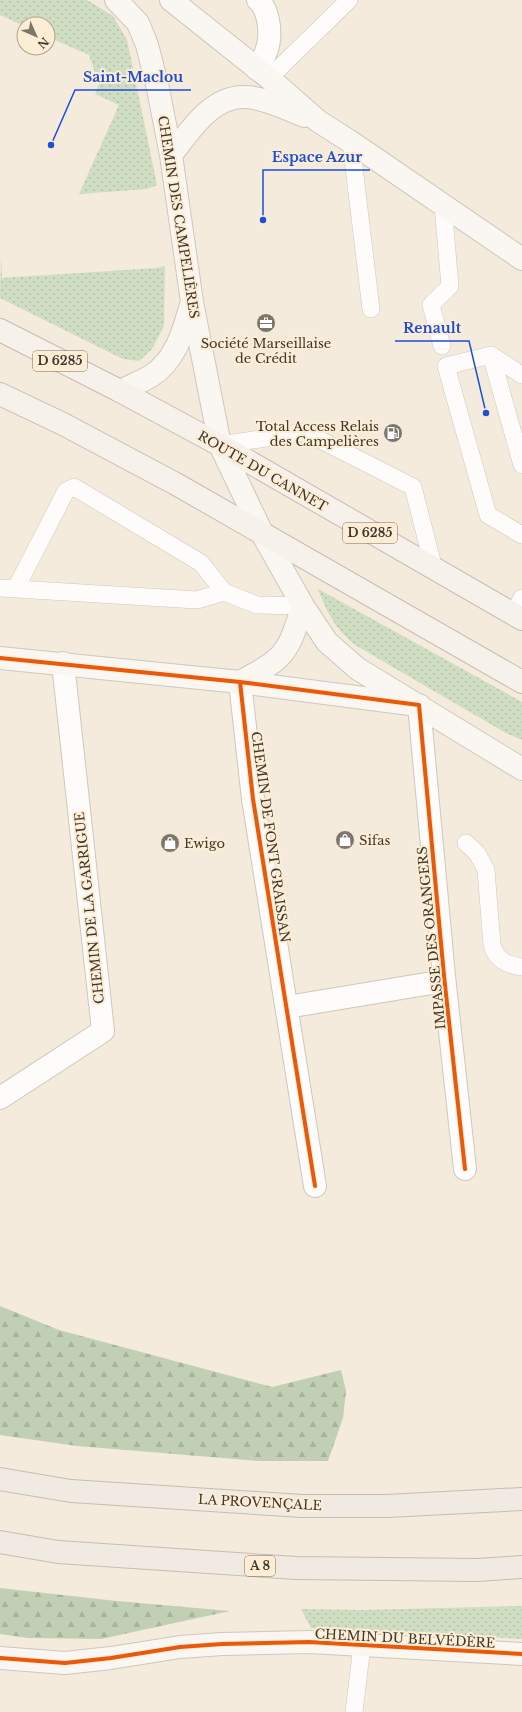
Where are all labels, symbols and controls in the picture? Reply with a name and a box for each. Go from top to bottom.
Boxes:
north arrow [16,16,56,56]
text: N [34,34,52,52]
callout: Saint-Maclou [75,64,191,90]
text: Saint-Maclou [83,68,183,86]
street label: CHEMIN DES CAMPELIÈRES [154,114,203,320]
callout: Espace Azur [263,144,370,170]
text: Espace Azur [272,148,362,166]
office icon: Société Marseillaise de Crédit [255,312,277,334]
callout: Renault [395,315,469,341]
text: Renault [403,319,462,337]
place label: Société Marseillaise de Crédit [201,335,331,367]
road number: D 6285 [33,351,87,371]
place label: Total Access Relais des Campelières [256,418,379,450]
fuel station icon: Total Access Relais des Campelières [382,422,404,444]
street label: ROUTE DU CANNET [195,427,331,516]
road number: D 6285 [343,523,397,543]
street label: CHEMIN DE FONT GRAISSAN [247,730,294,944]
street label: CHEMIN DE LA GARRIGUE [71,811,108,1005]
shop icon: Sifas [334,829,356,851]
shop icon: Ewigo [159,832,181,854]
place label: Sifas [359,832,390,849]
place label: Ewigo [184,835,225,852]
street label: IMPASSE DES ORANGERS [413,846,450,1030]
street label: LA PROVENÇALE [198,1491,322,1514]
road number: A 8 [245,1556,275,1576]
street label: CHEMIN DU BELVÉDÈRE [314,1625,496,1652]

